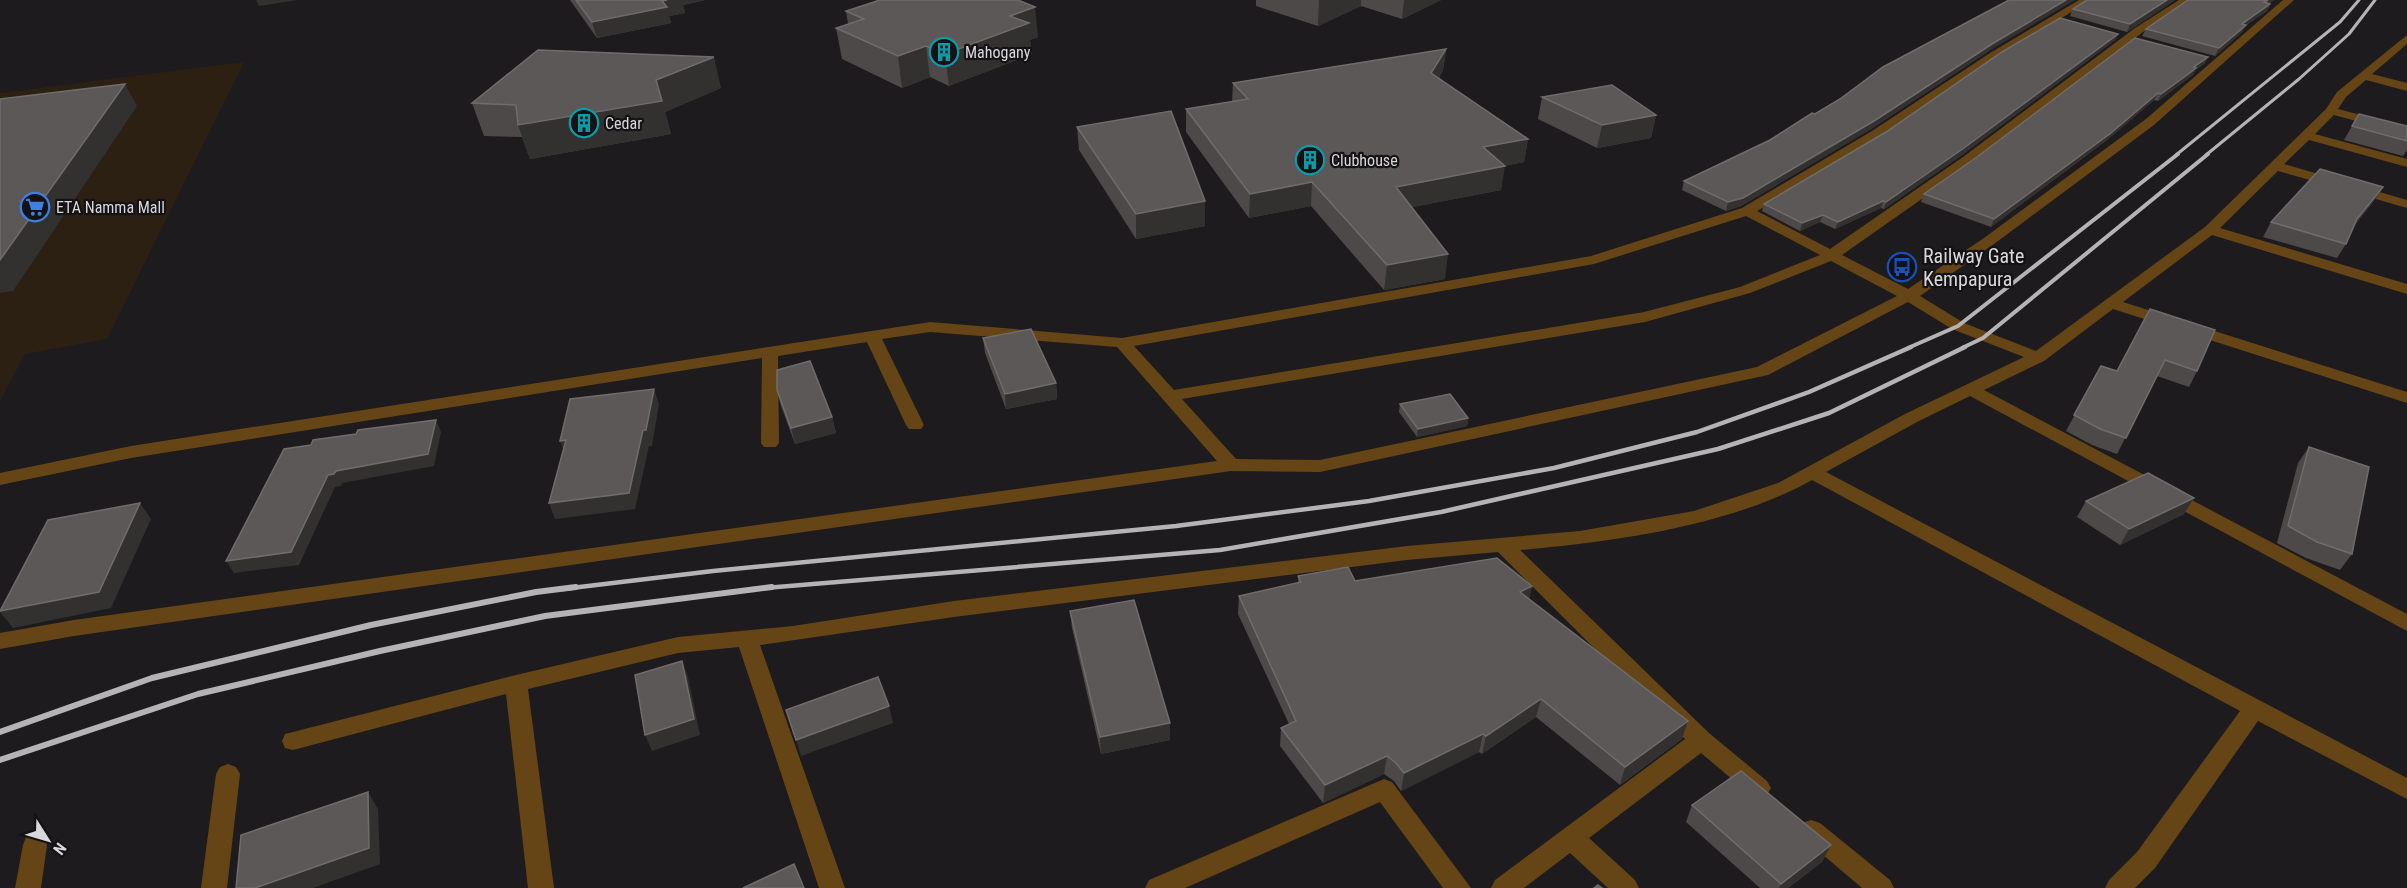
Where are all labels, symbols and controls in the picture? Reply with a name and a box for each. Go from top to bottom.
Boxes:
building icon: Mahogany [928,36,960,68]
place label: Mahogany [965,43,1031,62]
building icon: Cedar [568,107,600,139]
place label: Cedar [605,114,642,133]
building icon: Clubhouse [1294,144,1326,176]
place label: Clubhouse [1331,151,1398,170]
supermarket icon: ETA Namma Mall [19,191,51,223]
place label: ETA Namma Mall [56,198,165,217]
place label: Railway Gate Kempapura [1923,244,2024,291]
bus stop icon: Railway Gate Kempapura [1886,251,1918,283]
north arrow [18,810,78,870]
text: N [49,839,70,858]

